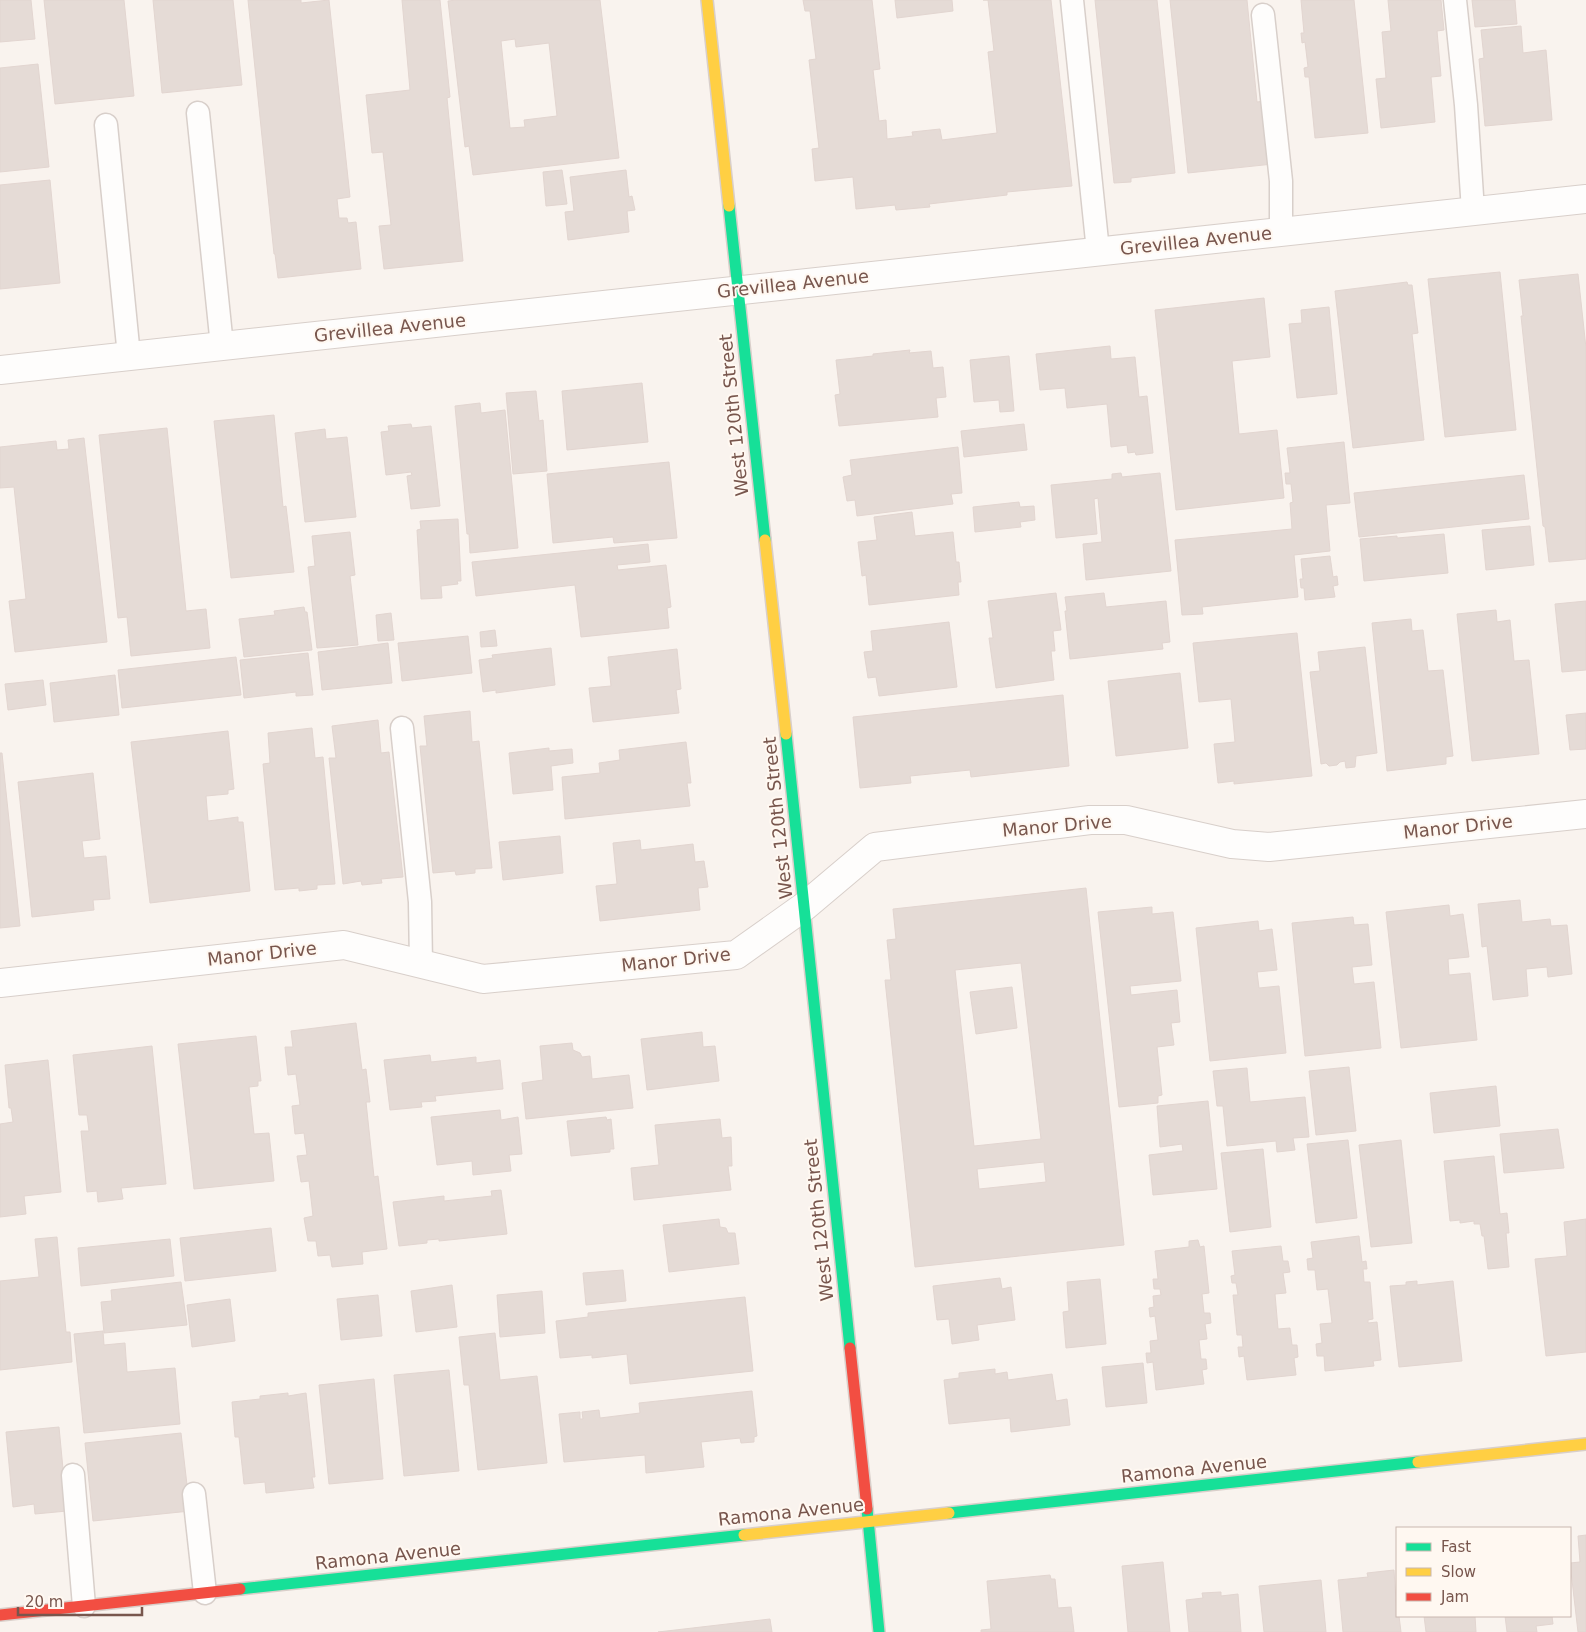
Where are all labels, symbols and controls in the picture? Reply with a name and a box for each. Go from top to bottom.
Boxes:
street label: Grevillea Avenue [1119,222,1273,259]
street label: Grevillea Avenue [716,265,870,302]
street label: Grevillea Avenue [313,309,467,346]
street label: West 120th Street [715,333,752,497]
street label: West 120th Street [759,736,796,900]
street label: Manor Drive [1001,810,1113,841]
street label: Manor Drive [1402,810,1514,843]
street label: Manor Drive [206,937,318,970]
street label: Manor Drive [620,943,732,976]
street label: West 120th Street [800,1138,837,1302]
street label: Ramona Avenue [1120,1450,1268,1487]
street label: Ramona Avenue [717,1493,865,1530]
legend [1396,1527,1571,1617]
street label: Ramona Avenue [314,1537,462,1574]
text: Fast [1441,1538,1471,1556]
text: Slow [1441,1563,1476,1581]
scale bar [18,1584,141,1616]
text: Jam [1440,1588,1469,1606]
text: 20 m [25,1593,63,1611]

